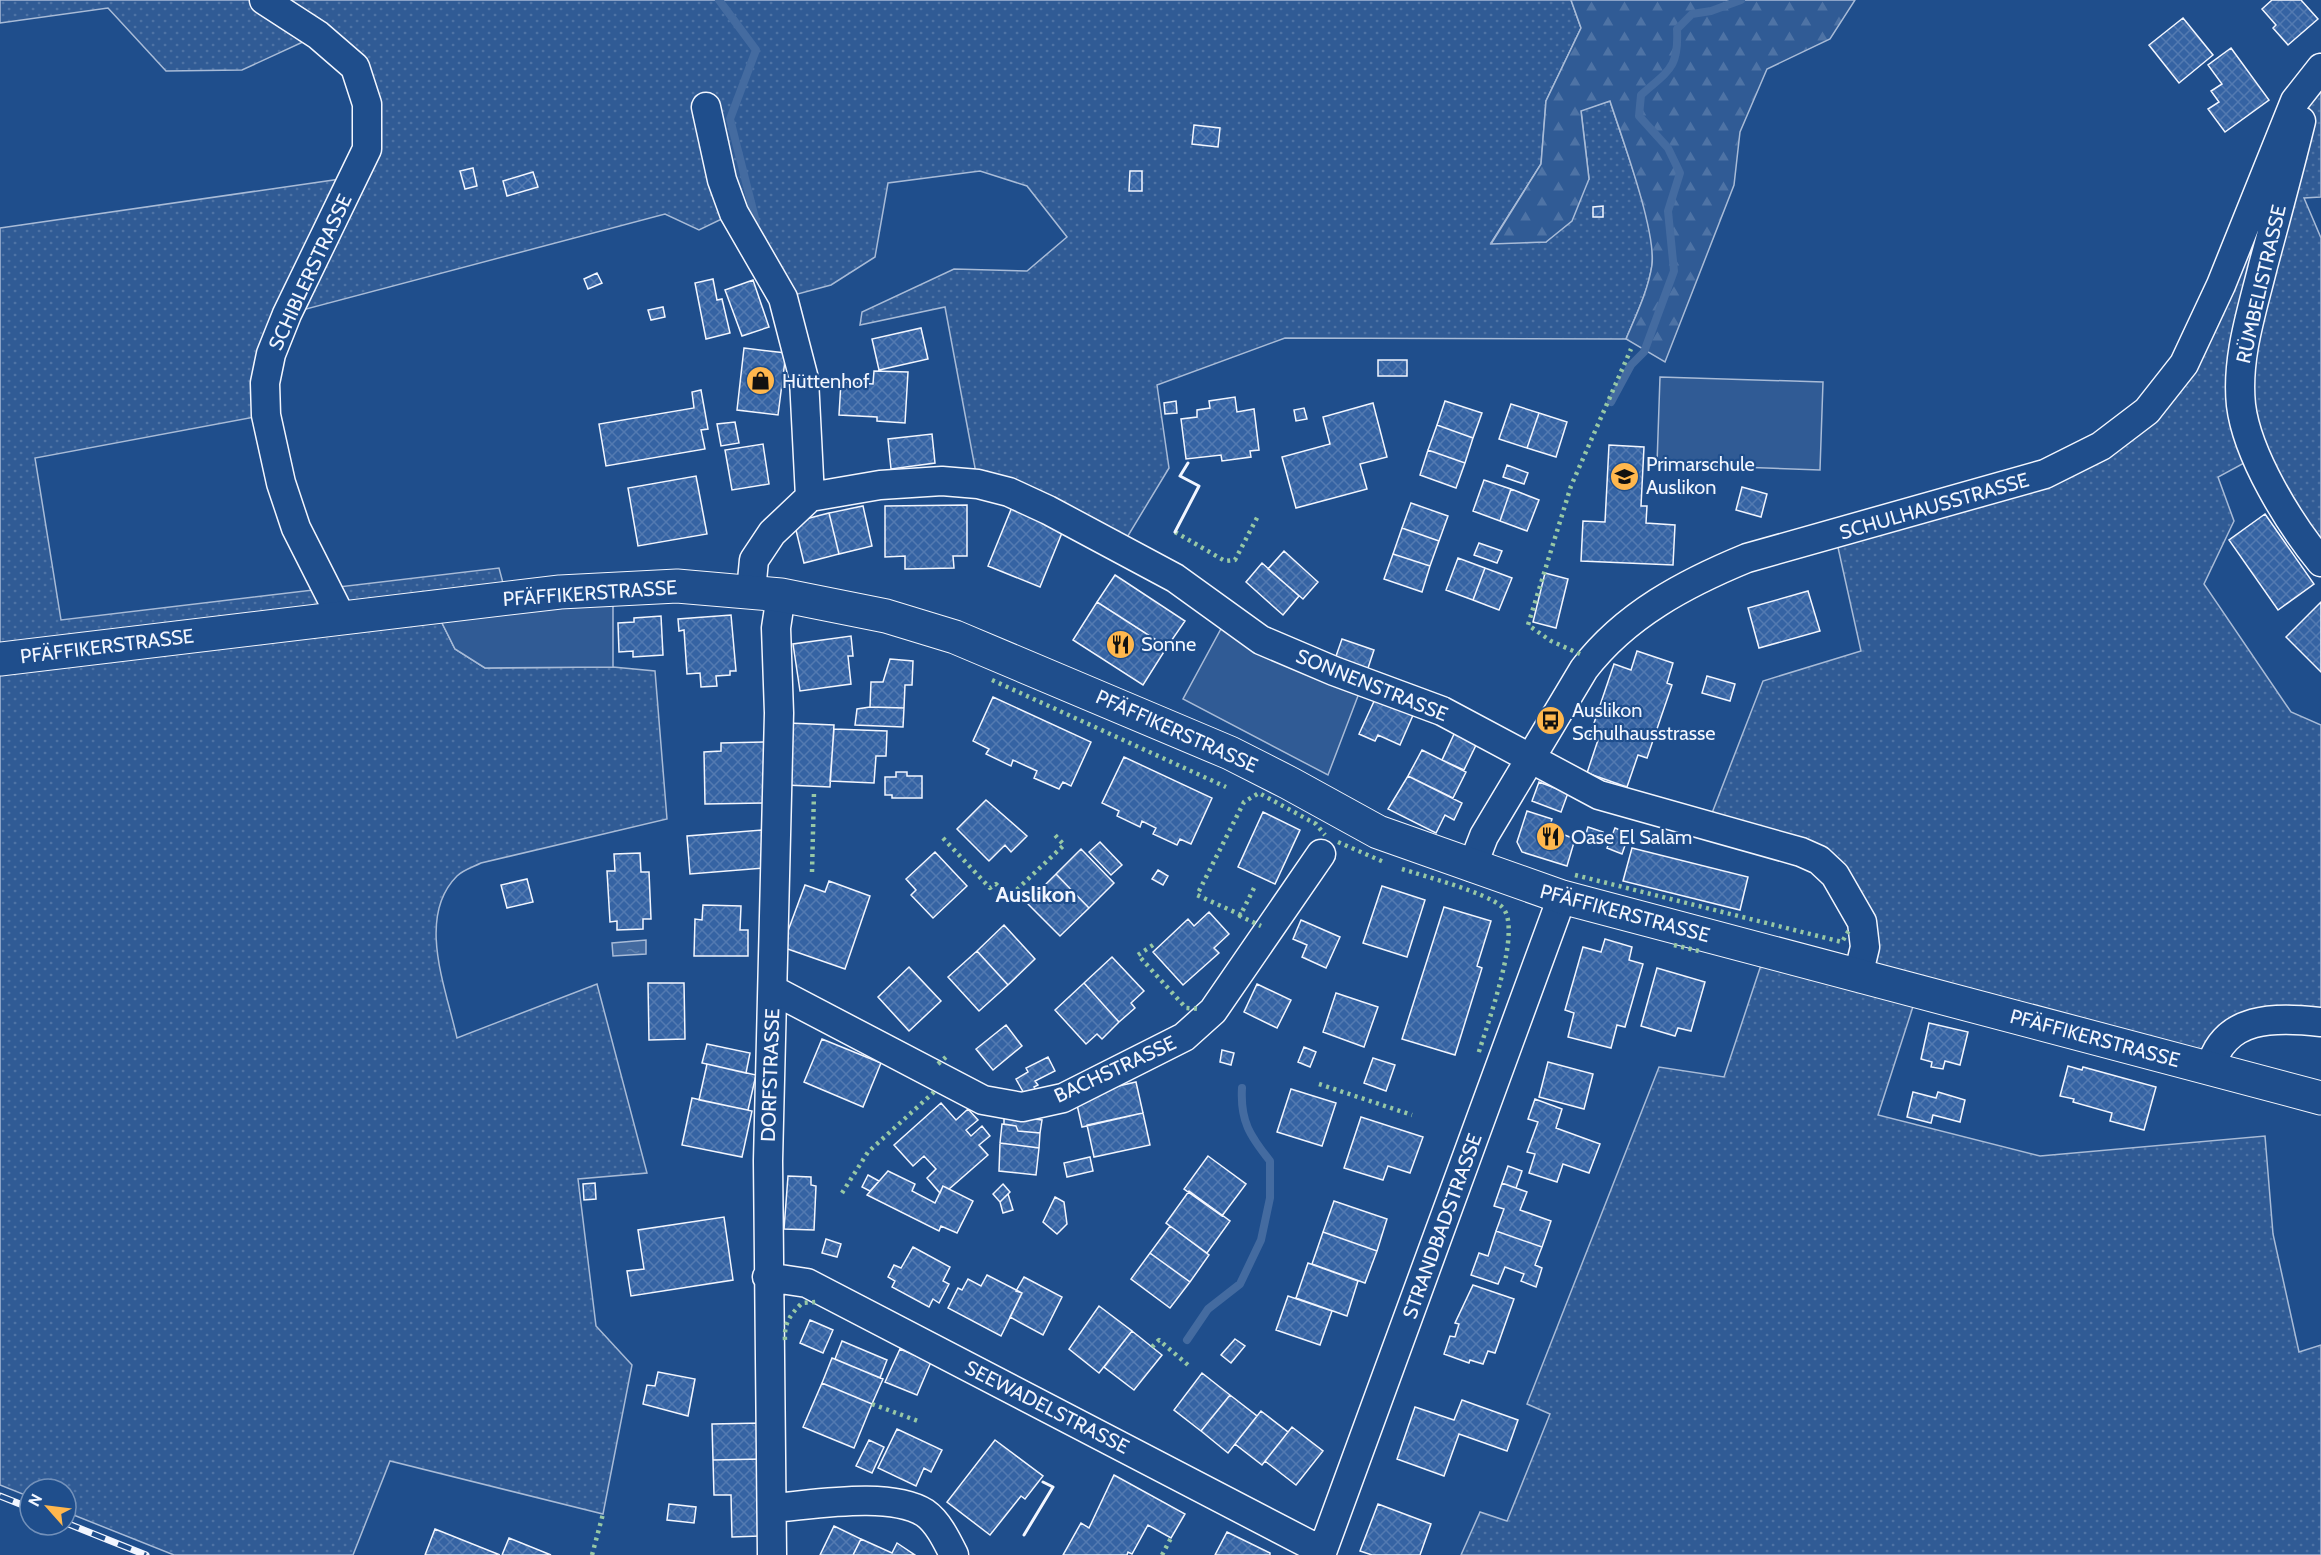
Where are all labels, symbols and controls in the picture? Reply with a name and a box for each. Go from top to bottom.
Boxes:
street label: SCHIBLERSTRASSE [263,190,357,354]
street label: RÜMBELISTRASSE [2231,202,2291,366]
shop icon: Hüttenhof [745,365,777,397]
place label: Hüttenhof [782,369,870,393]
place label: Primarschule Auslikon [1646,452,1755,499]
school or university icon: Primarschule Auslikon [1609,460,1641,492]
street label: SCHULHAUSSTRASSE [1836,467,2032,545]
street label: PFÄFFIKERSTRASSE [502,575,678,611]
street label: PFÄFFIKERSTRASSE [19,623,195,669]
restaurant icon: Sonne [1104,628,1136,660]
place label: Sonne [1141,632,1196,656]
street label: SONNENSTRASSE [1293,644,1451,726]
street label: PFÄFFIKERSTRASSE [1092,684,1262,778]
place label: Auslikon Schulhausstrasse [1572,698,1716,745]
bus stop icon: Auslikon Schulhausstrasse [1535,705,1567,737]
restaurant icon: Oase El Salam [1534,821,1566,853]
place label: Oase El Salam [1571,825,1692,849]
street label: PFÄFFIKERSTRASSE [1537,879,1713,947]
district label: Auslikon [996,881,1076,908]
street label: PFÄFFIKERSTRASSE [2007,1004,2183,1072]
street label: DORFSTRASSE [756,1008,784,1142]
street label: BACHSTRASSE [1050,1030,1180,1108]
street label: STRANDBADSTRASSE [1397,1130,1487,1322]
street label: SEEWADELSTRASSE [961,1355,1133,1459]
north arrow [18,1477,78,1537]
text: N [24,1491,46,1510]

